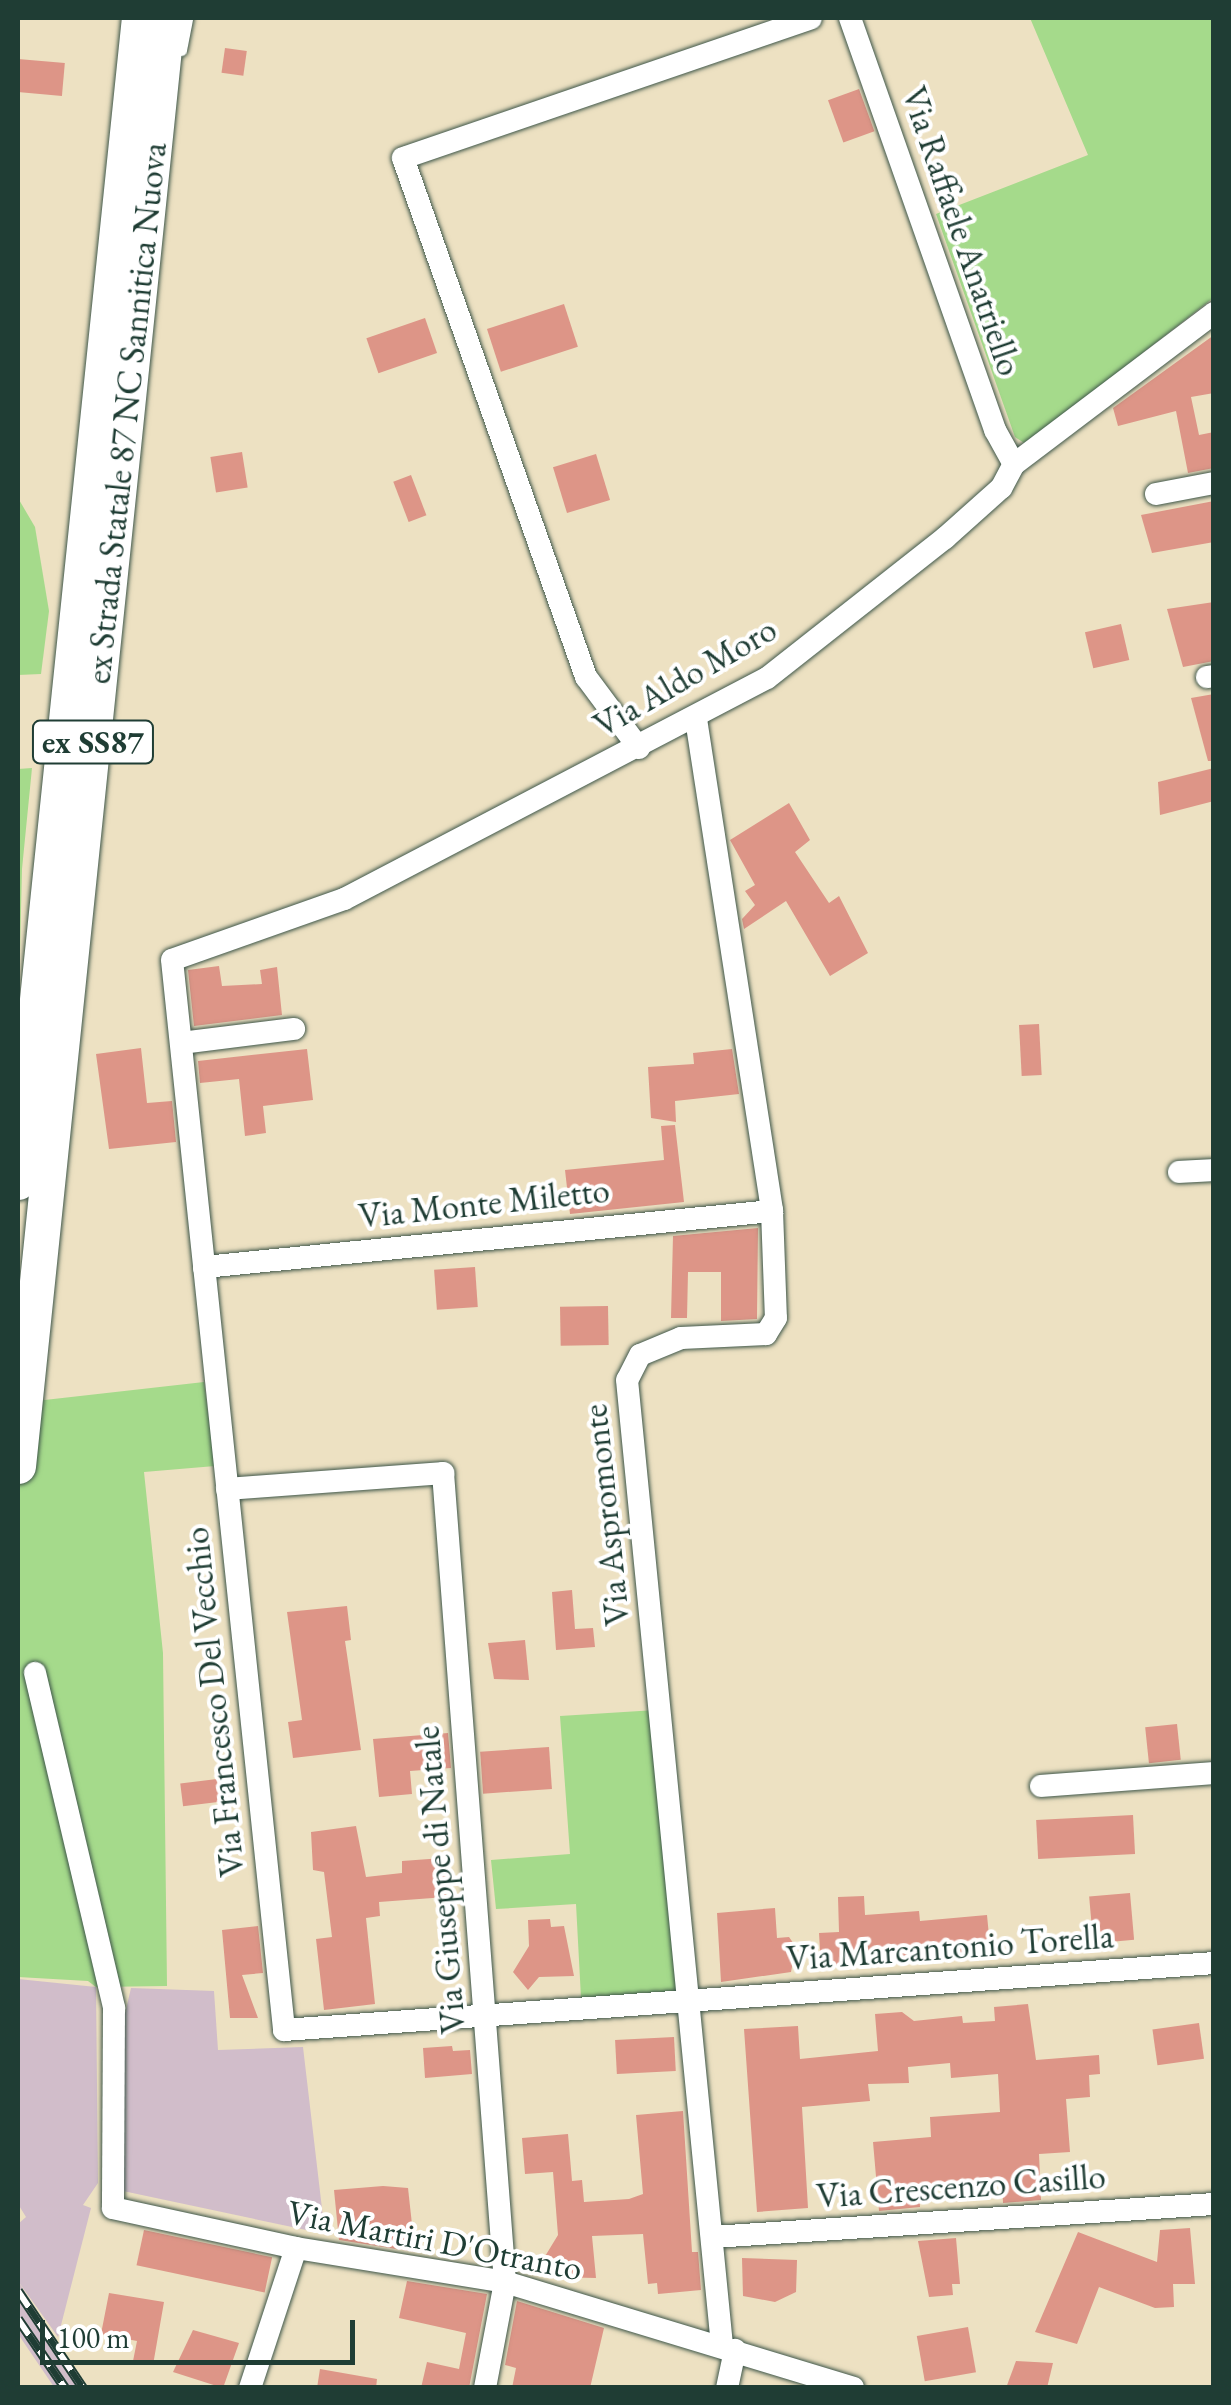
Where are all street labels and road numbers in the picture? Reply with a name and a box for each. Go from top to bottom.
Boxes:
street label: Via Raffaele Anatriello [893,81,1031,381]
street label: ex Strada Statale 87 NC Sannitica Nuova [77,140,175,686]
street label: Via Aldo Moro [586,608,784,746]
road number: ex SS87 [31,715,156,769]
street label: Via Monte Miletto [356,1169,612,1237]
street label: Via Aspromonte [573,1402,639,1628]
street label: Via Francesco Del Vecchio [175,1525,253,1879]
street label: Via Giuseppe di Natale [406,1724,474,2036]
street label: Via Marcantonio Torella [785,1915,1115,1979]
street label: Via Crescenzo Casillo [815,2155,1107,2217]
street label: Via Martiri D'Otranto [284,2191,586,2289]

